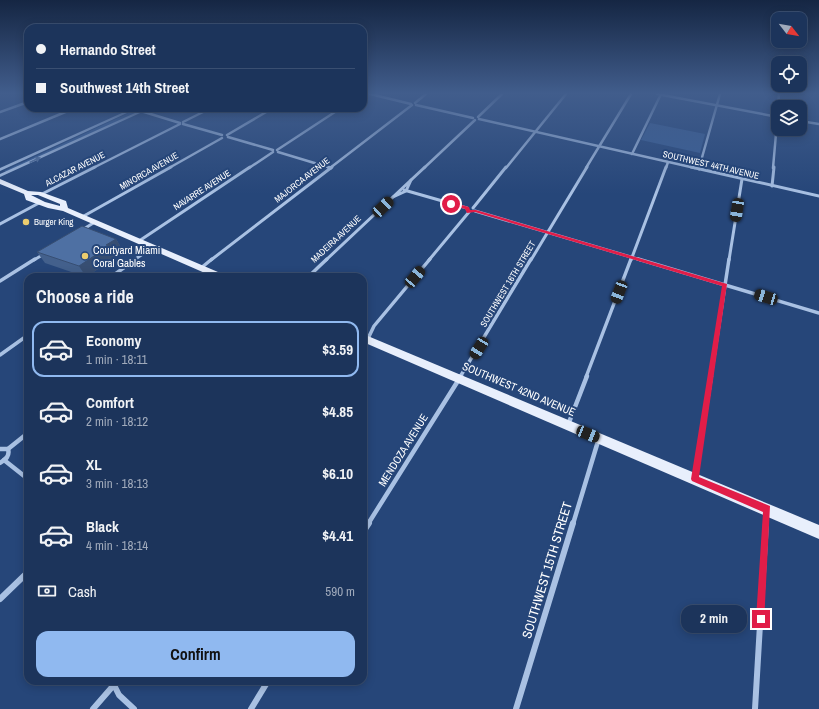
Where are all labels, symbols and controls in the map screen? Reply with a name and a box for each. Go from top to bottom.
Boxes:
north arrow [771,12,807,48]
map controls [771,12,807,136]
text: Hernando Street [60,39,156,60]
button: locate [771,56,807,92]
text: Southwest 14th Street [60,77,189,98]
button: layers [771,100,807,136]
street label: SOUTHWEST 44TH AVENUE [662,148,760,182]
street label: ALCAZAR AVENUE [42,149,107,190]
street label: MINORCA AVENUE [117,149,181,193]
street label: MAJORCA AVENUE [272,155,332,205]
one-way arrow [30,157,41,163]
street label: NAVARRE AVENUE [171,167,233,213]
car [370,194,396,220]
route start [442,195,460,213]
car [729,197,745,223]
street label: MADEIRA AVENUE [308,213,364,265]
place label: Burger King [34,216,74,228]
marker: Burger King [21,217,31,227]
street label: SOUTHWEST 16TH STREET [478,238,539,329]
place label: Courtyard Miami Coral Gables [93,243,160,270]
marker: Courtyard Miami Coral Gables [80,251,90,261]
car [403,264,427,290]
car [609,279,629,305]
text: Choose a ride [36,284,134,309]
car [753,288,779,306]
text: Economy [86,330,141,351]
icon: car [38,331,74,367]
car [468,335,490,361]
text: $3.59 [322,339,353,360]
text: 1 min · 18:11 [86,351,147,368]
street label: SOUTHWEST 42ND AVENUE [460,359,578,419]
text: Comfort [86,392,134,413]
icon: car [38,393,74,429]
text: $4.85 [322,401,353,422]
street label: MENDOZA AVENUE [375,411,431,489]
text: 2 min · 18:12 [86,413,148,430]
car [575,424,601,444]
text: XL [86,454,102,475]
icon: car [38,455,74,491]
text: $6.10 [322,463,353,484]
text: 3 min · 18:13 [86,475,148,492]
street label: SOUTHWEST 15TH STREET [518,499,576,640]
text: Black [86,516,119,537]
icon: car [38,517,74,553]
text: $4.41 [322,525,353,546]
text: 4 min · 18:14 [86,537,148,554]
icon: cash [36,580,58,602]
text: Cash [68,581,97,602]
text: 590 m [325,583,355,600]
callout: 2 min [681,605,747,633]
text: 2 min [700,610,728,627]
route end [752,610,770,628]
button: Confirm [36,631,355,677]

